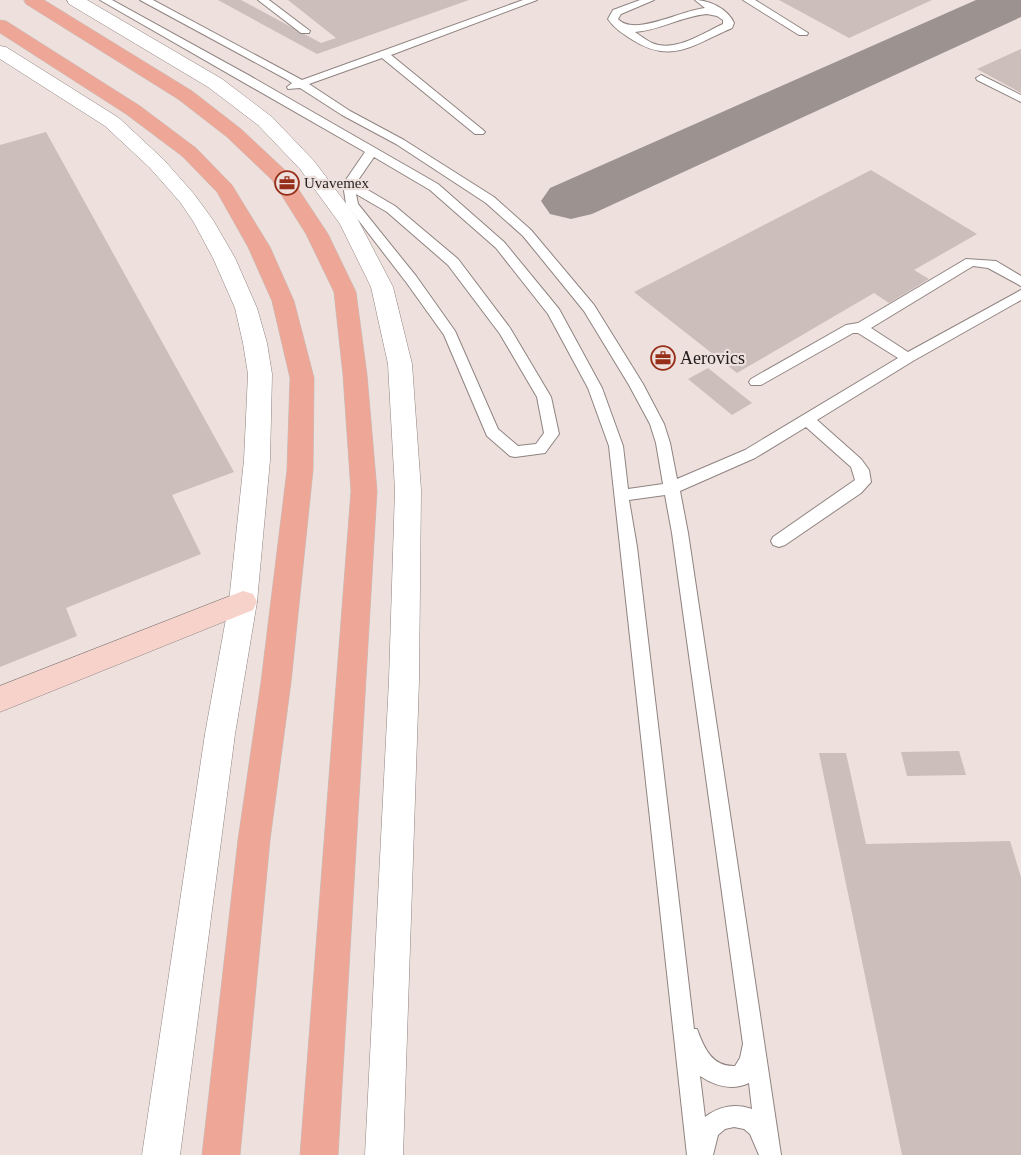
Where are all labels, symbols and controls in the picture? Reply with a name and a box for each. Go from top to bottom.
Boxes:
office icon: Uvavemex [274,170,300,196]
place label: Uvavemex [304,175,369,191]
office icon: Aerovics [650,345,676,371]
place label: Aerovics [680,348,745,368]

